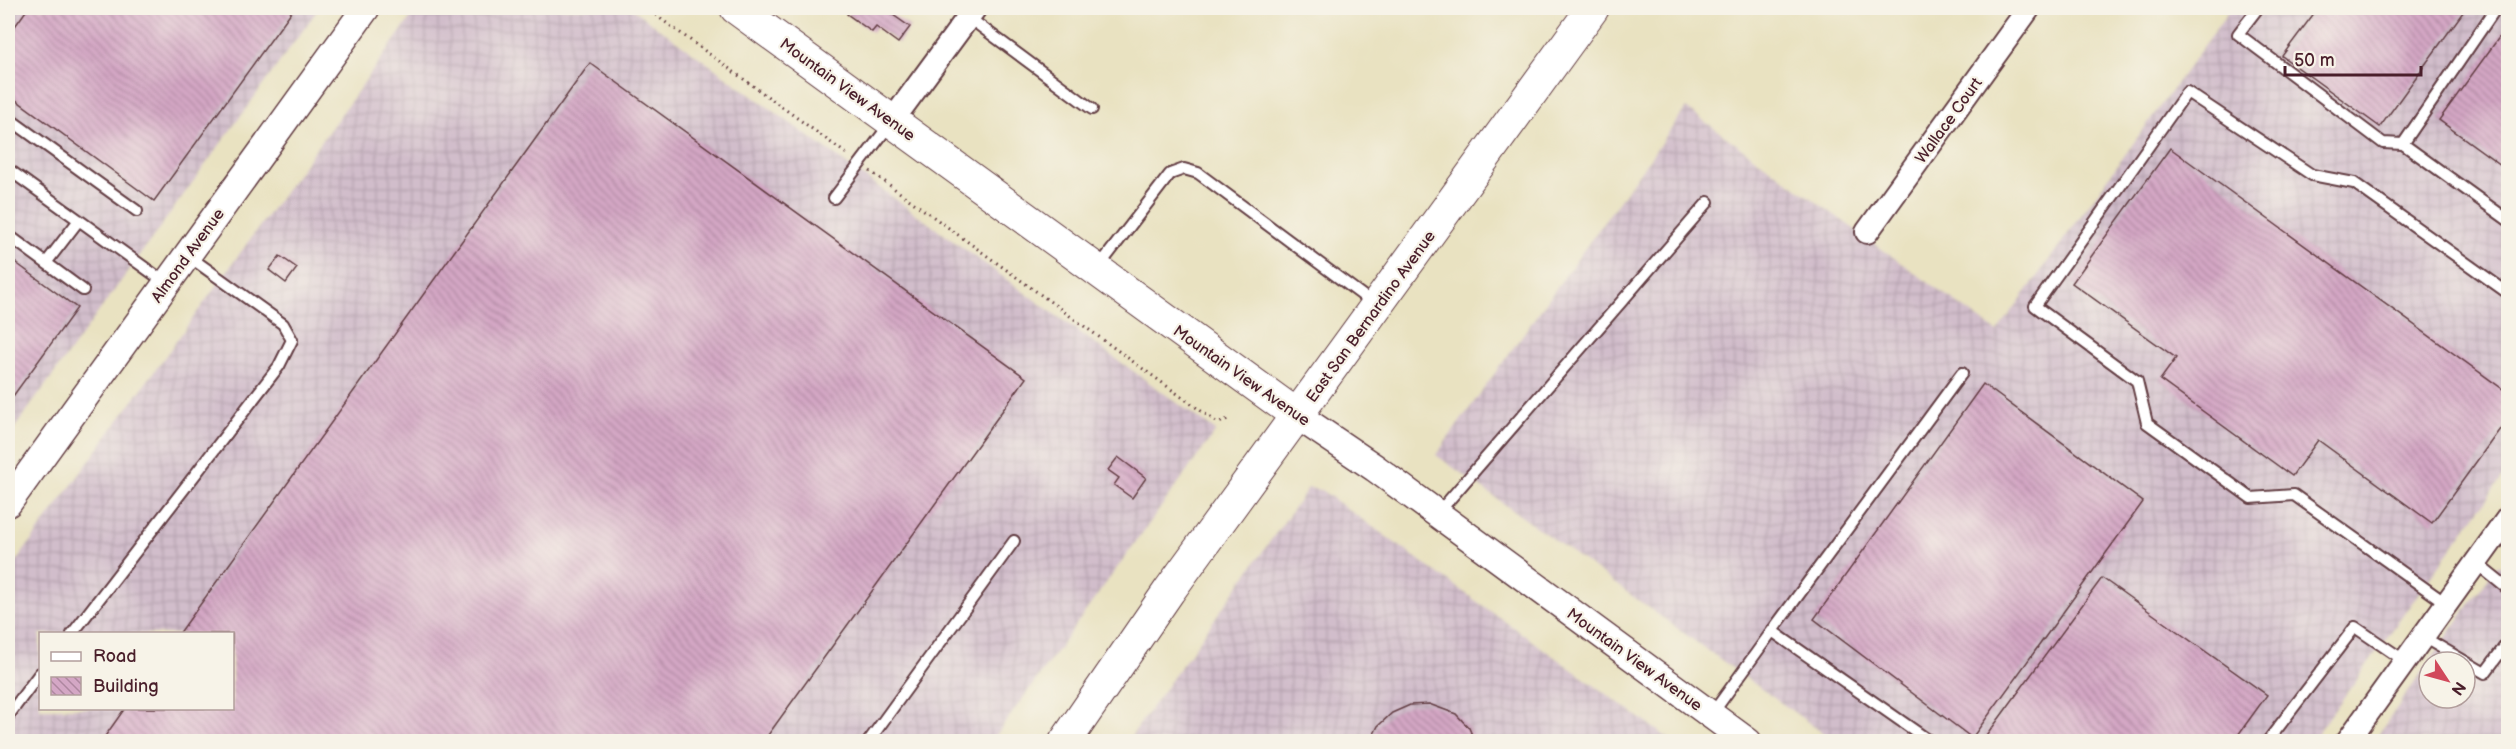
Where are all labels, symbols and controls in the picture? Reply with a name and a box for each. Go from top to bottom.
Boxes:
street label: Mountain View Avenue [776,35,919,146]
scale bar [2285,39,2422,77]
text: 50 m [2294,50,2335,71]
street label: Wallace Court [1912,74,1987,167]
street label: Almond Avenue [148,205,229,307]
street label: East San Bernardino Avenue [1303,227,1440,406]
street label: Mountain View Avenue [1169,322,1314,431]
street label: Mountain View Avenue [1563,605,1706,716]
legend [39,632,234,710]
text: Road [93,646,137,667]
north arrow [2417,650,2477,710]
text: Building [93,676,159,697]
text: N [2447,677,2469,698]

